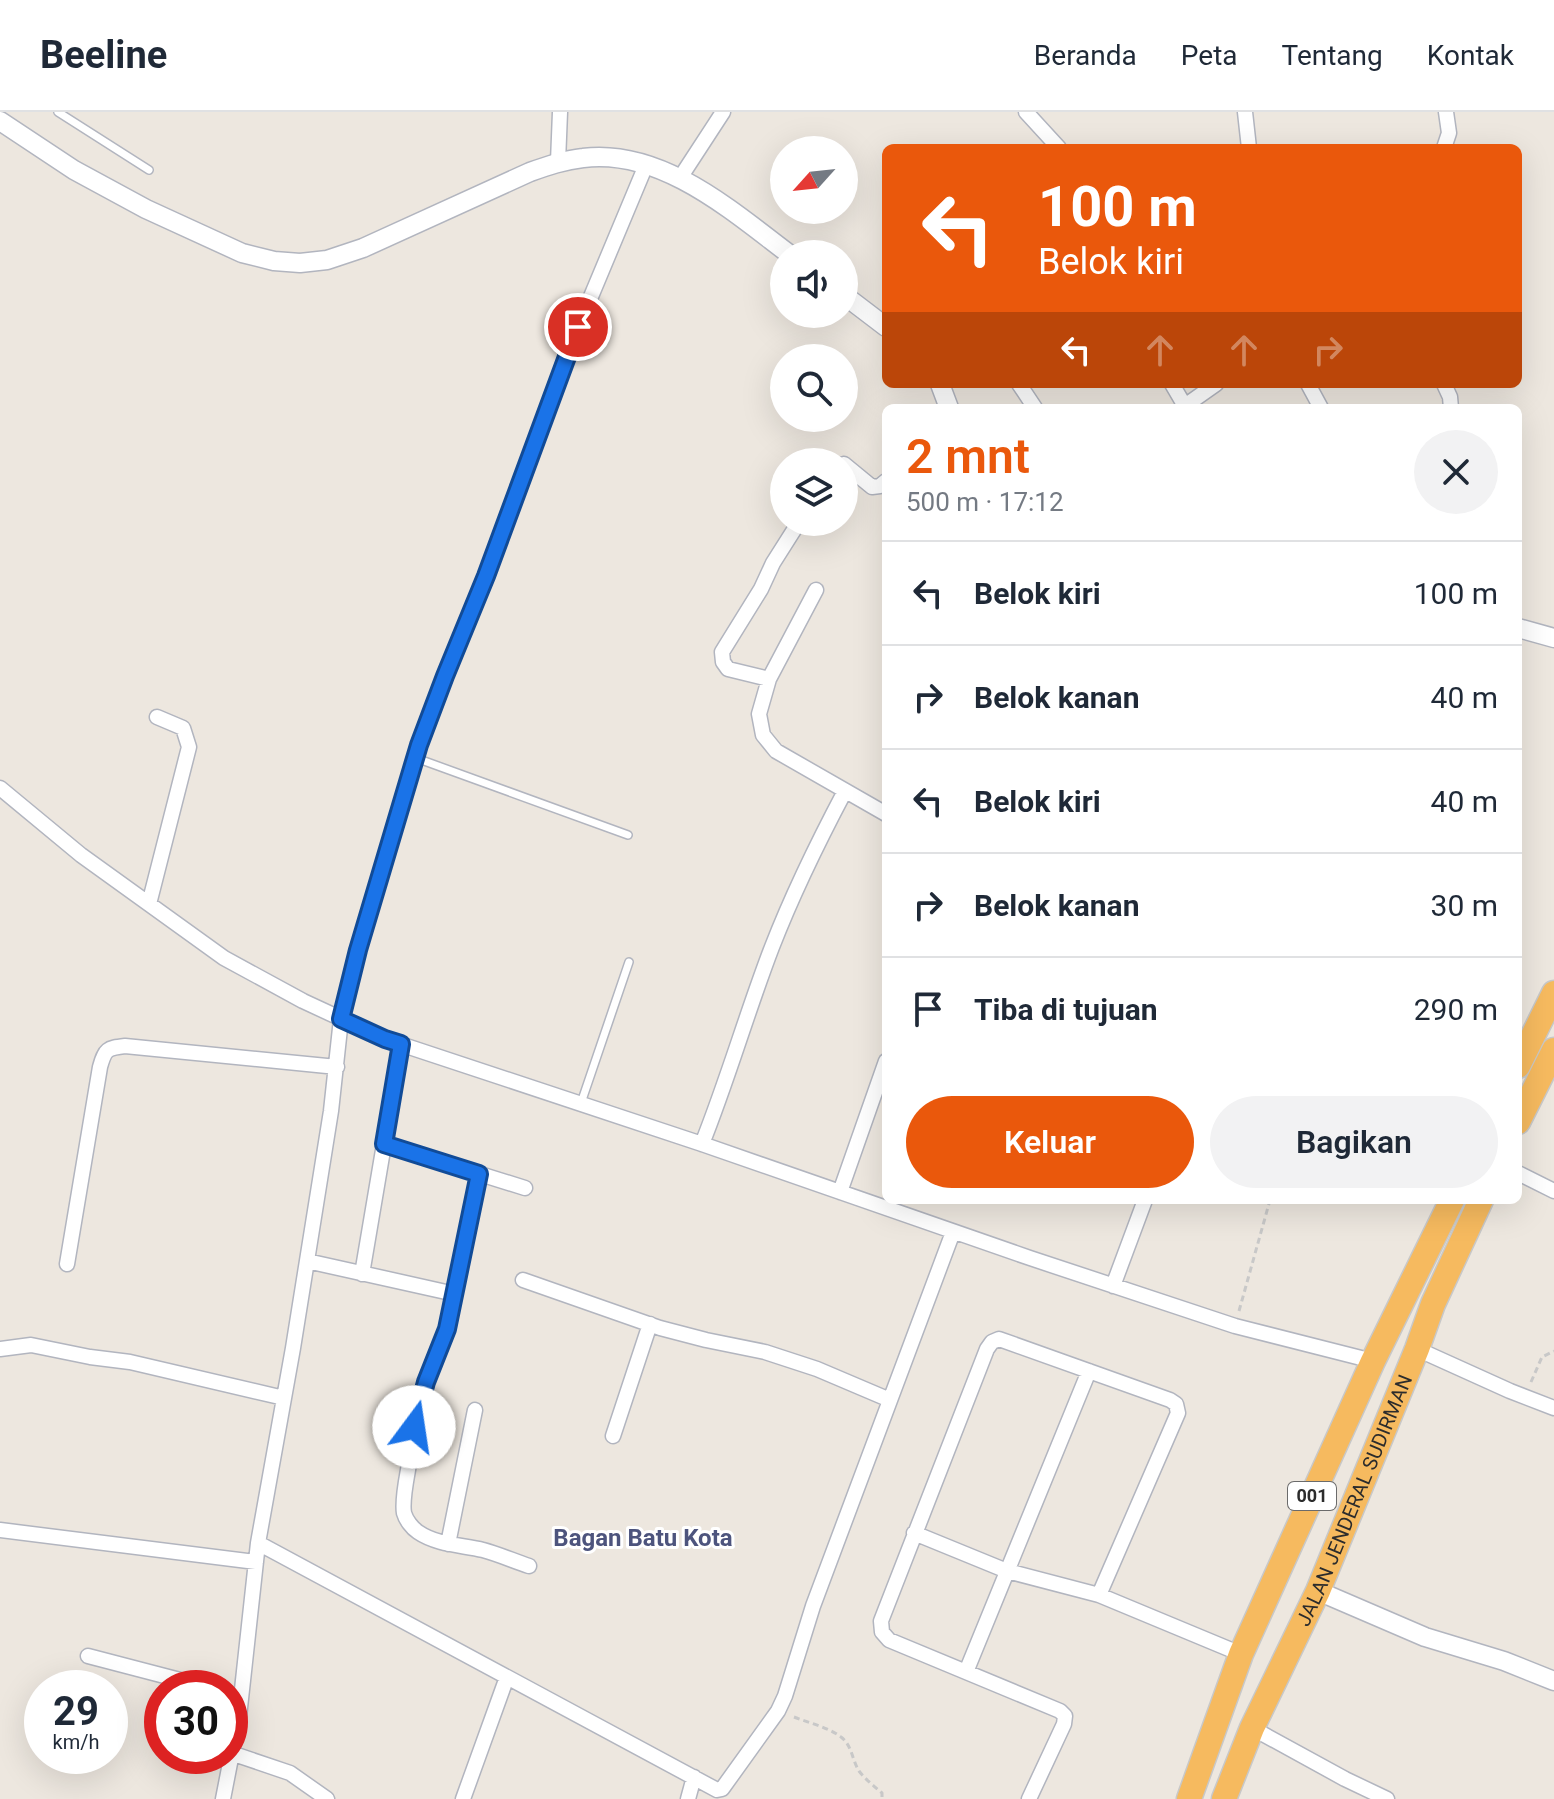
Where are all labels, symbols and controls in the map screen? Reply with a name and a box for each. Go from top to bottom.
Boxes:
text: Beeline [40,33,167,77]
text: Beranda [1034,39,1137,72]
text: Peta [1181,39,1238,72]
text: Tentang [1282,39,1383,72]
text: Kontak [1427,39,1514,72]
north arrow [770,136,858,224]
map controls [770,136,858,536]
text: 100 m [1038,174,1197,240]
icon: left [906,176,1010,280]
button: sound [770,240,858,328]
text: Belok kiri [1038,241,1184,283]
pin [544,293,612,361]
icon: arrive [556,305,600,349]
icon: left [1054,328,1098,372]
icon: ahead [1138,328,1182,372]
icon: ahead [1222,328,1266,372]
icon: right [1306,328,1350,372]
button: search [770,344,858,432]
text: 2 mnt [906,428,1030,485]
button: close [1414,430,1498,514]
button: layers [770,448,858,536]
text: 500 m · 17:12 [906,487,1064,517]
icon: left [906,571,950,615]
text: Belok kiri [974,576,1101,611]
text: 100 m [1414,576,1498,611]
icon: right [906,675,950,719]
text: Belok kanan [974,680,1139,715]
text: 40 m [1431,680,1498,715]
icon: left [906,779,950,823]
text: Belok kiri [974,784,1101,819]
text: 40 m [1431,784,1498,819]
icon: right [906,883,950,927]
text: Belok kanan [974,888,1139,923]
text: 30 m [1431,888,1498,923]
icon: arrive [906,987,950,1031]
text: Tiba di tujuan [974,992,1158,1027]
text: 290 m [1414,992,1498,1027]
button: Keluar [906,1096,1194,1188]
button: Bagikan [1210,1096,1498,1188]
street label: JALAN JENDERAL SUDIRMAN [1291,1371,1417,1630]
position arrow [372,1385,456,1469]
road number: 001 [1288,1482,1336,1510]
district label: Bagan Batu Kota [553,1524,733,1552]
speed limit sign: 30 [144,1670,248,1774]
text: 29 [53,1688,99,1735]
text: km/h [53,1730,99,1754]

